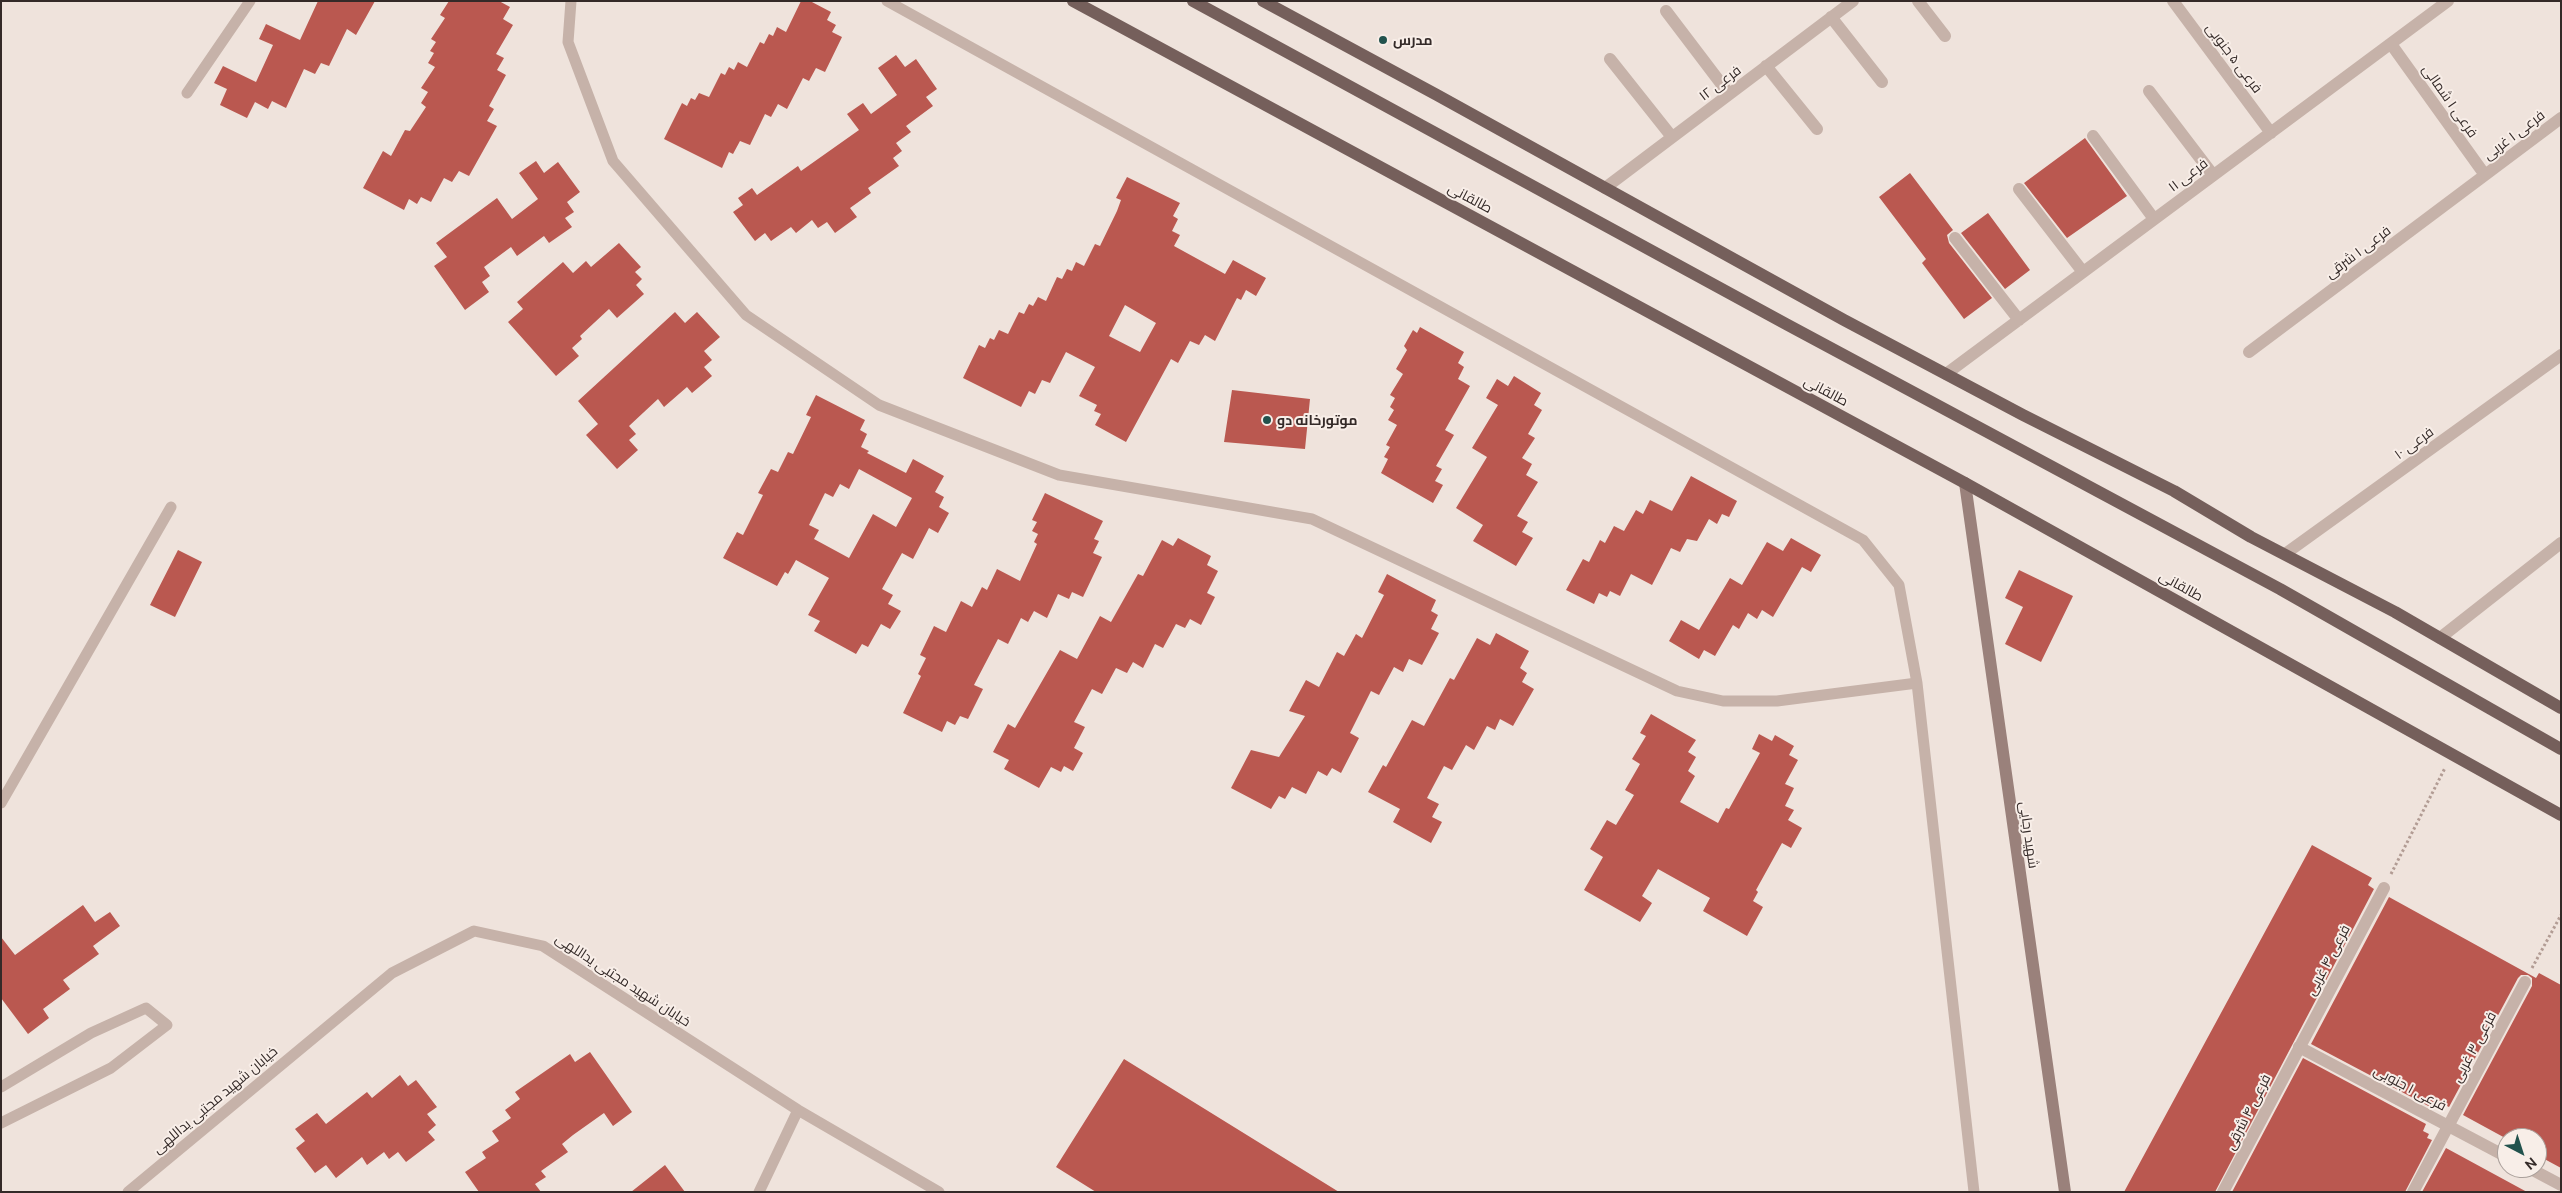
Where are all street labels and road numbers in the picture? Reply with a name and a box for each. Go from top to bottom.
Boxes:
street label: فرعی ۵ جنوبی [2202,20,2266,96]
street label: فرعی ۱ شمالی [2419,61,2481,141]
street label: فرعی ۱۲ [1696,62,1744,104]
street label: فرعی ۱ غربی [2480,106,2548,164]
street label: فرعی ۱۱ [2165,155,2211,195]
street label: طالقانی [1445,179,1495,217]
street label: فرعی ۱ شرقی [2322,222,2394,282]
street label: طالقانی [1801,372,1851,410]
street label: فرعی ۱۰ [2391,423,2437,463]
street label: طالقانی [2156,567,2206,605]
street label: شهید رجایی [2016,800,2042,870]
street label: فرعی ۴ غربی [2302,922,2354,998]
street label: خیابان شهید مجتبی یداللهی [552,930,694,1030]
street label: فرعی ۳ غربی [2448,1009,2500,1085]
street label: خیابان شهید مجتبی یداللهی [149,1043,281,1157]
street label: فرعی ۱ جنوبی [2371,1062,2449,1114]
street label: فرعی ۴ شرقی [2222,1071,2274,1153]

